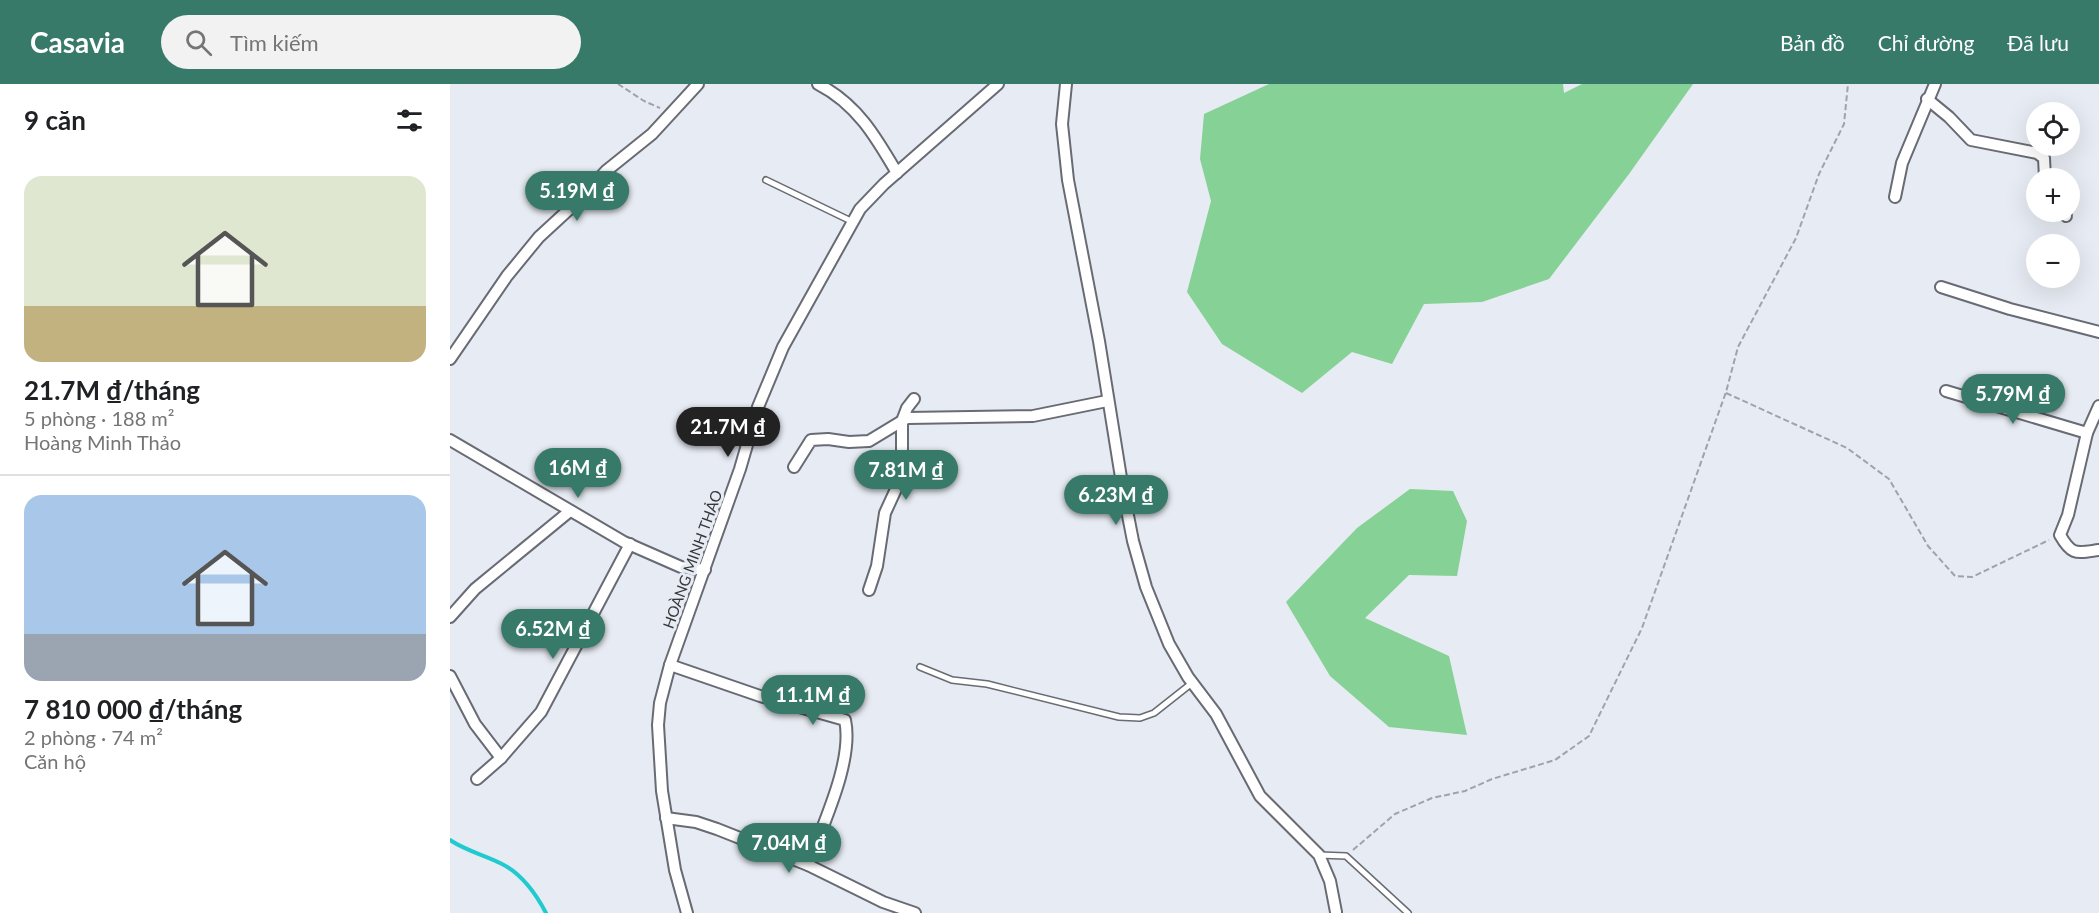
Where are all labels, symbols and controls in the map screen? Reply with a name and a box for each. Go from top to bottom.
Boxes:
search box [161,15,581,69]
text: Casavia [30,25,125,59]
icon: search [182,26,215,59]
text: Tìm kiếm [230,29,319,56]
text: Bản đồ [1780,30,1845,55]
text: Chỉ đường [1878,30,1974,55]
text: Đã lưu [2007,30,2069,55]
map controls [2026,102,2080,288]
button: locate [2026,102,2080,156]
text: 9 căn [24,104,86,136]
icon: filters [393,104,426,137]
button: + [2026,168,2080,222]
pin: 5.19M ₫ [522,171,632,222]
text: 5.19M ₫ [539,178,615,202]
icon: home [171,215,279,323]
button: − [2026,234,2080,288]
text: 21.7M ₫/tháng [24,374,200,406]
pin: 5.79M ₫ [1958,374,2068,425]
text: 5.79M ₫ [1975,381,2051,405]
text: 5 phòng · 188 m² [24,406,174,430]
pin: 21.7M ₫ [673,407,783,458]
text: 21.7M ₫ [690,414,766,438]
text: Hoàng Minh Thảo [24,430,181,454]
pin: 16M ₫ [536,448,620,499]
pin: 7.81M ₫ [851,450,961,501]
text: 16M ₫ [548,455,608,479]
text: 7.81M ₫ [868,457,944,481]
pin: 6.23M ₫ [1061,475,1171,526]
text: 6.23M ₫ [1078,482,1154,506]
street label: HOÀNG MINH THẢO [659,487,725,631]
icon: home [171,534,279,642]
pin: 6.52M ₫ [498,609,608,660]
text: 6.52M ₫ [515,616,591,640]
pin: 11.1M ₫ [758,675,868,726]
text: 11.1M ₫ [775,682,851,706]
text: 7 810 000 ₫/tháng [24,693,242,725]
text: 2 phòng · 74 m² [24,725,163,749]
text: Căn hộ [24,749,86,773]
pin: 7.04M ₫ [734,823,844,874]
text: 7.04M ₫ [751,830,827,854]

